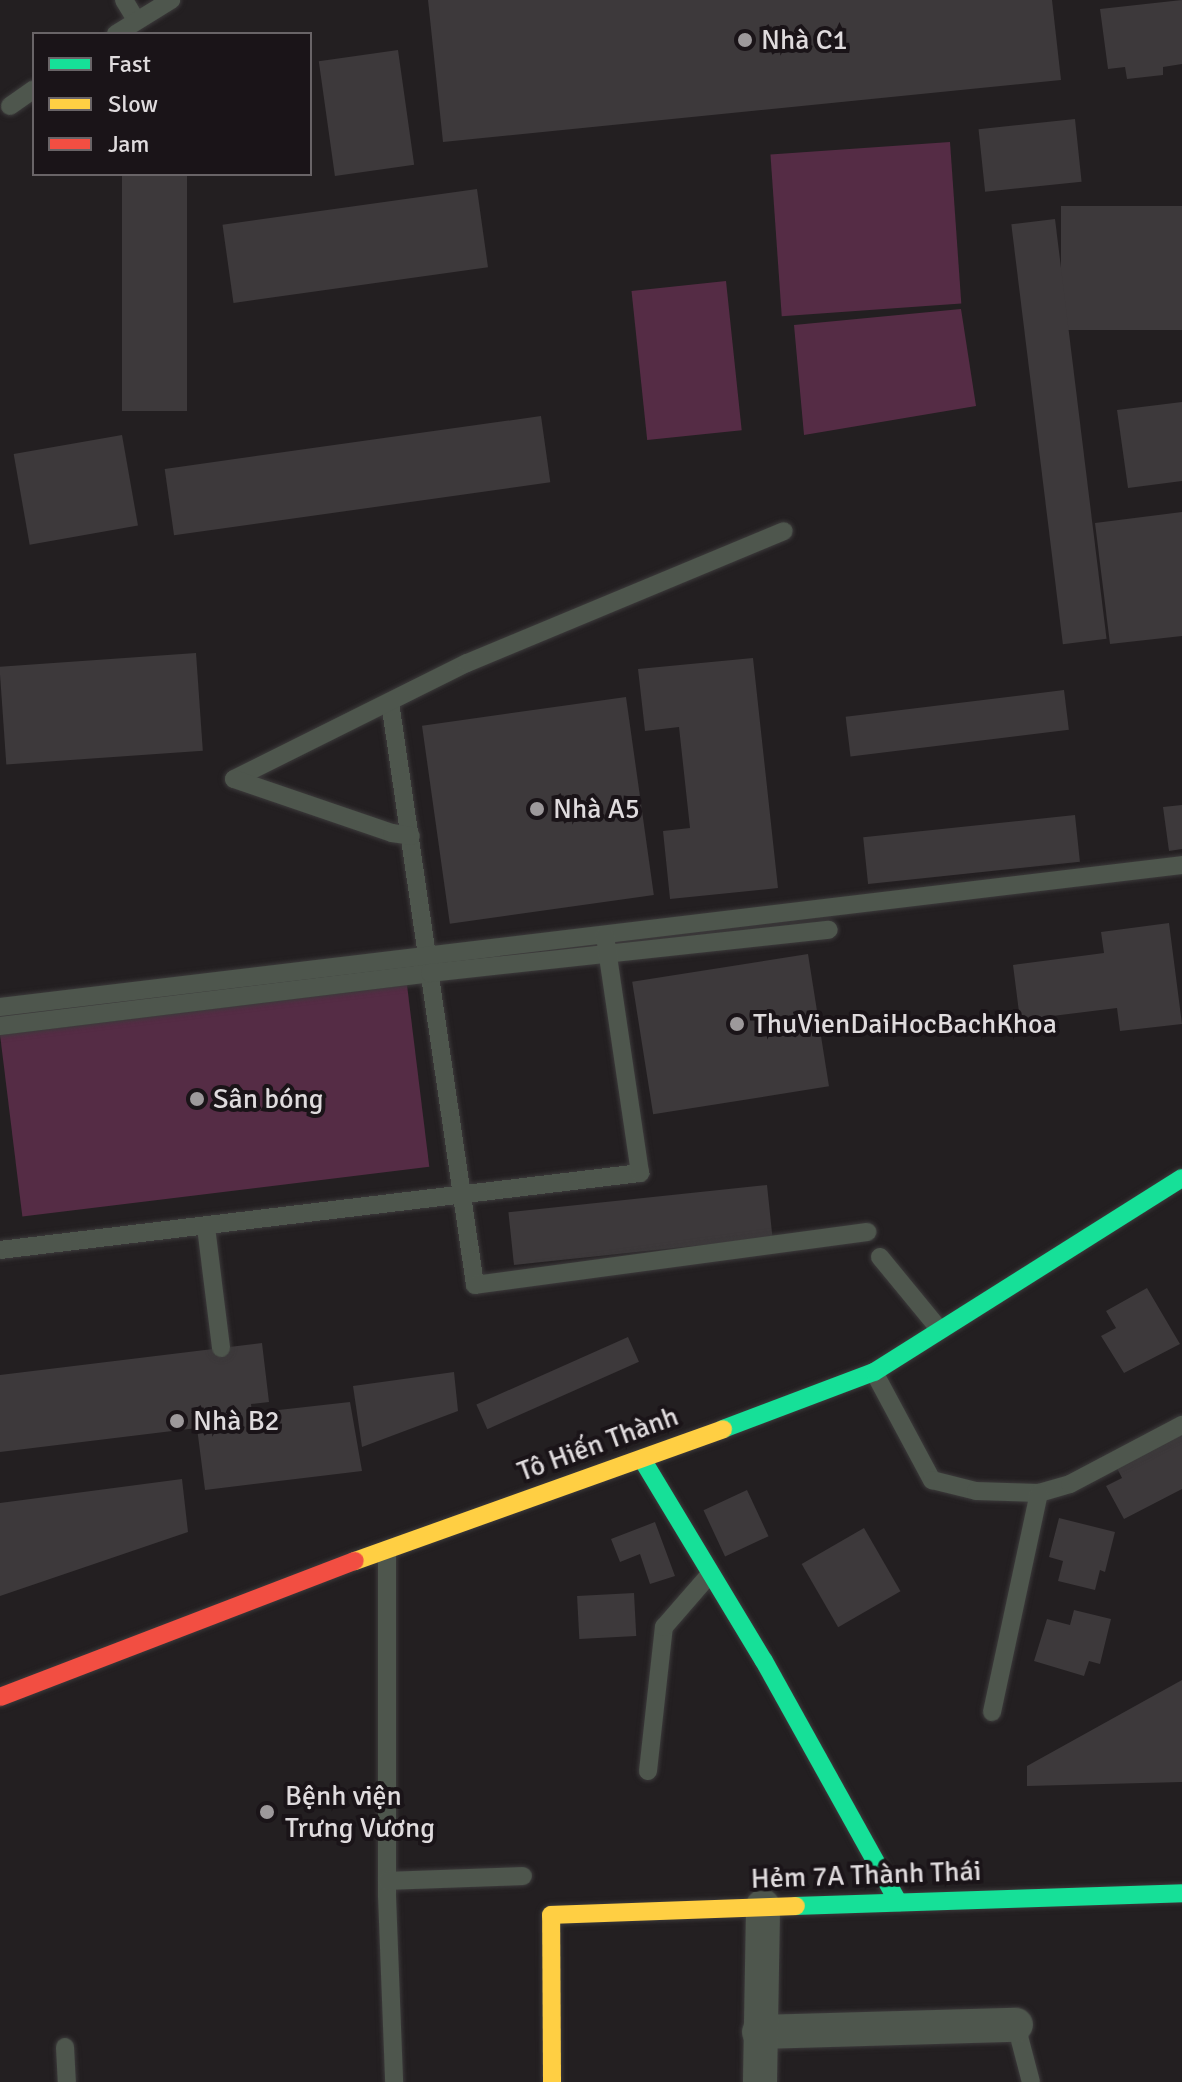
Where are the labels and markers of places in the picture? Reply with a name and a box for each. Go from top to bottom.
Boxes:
place label: Nhà C1 [761,23,848,57]
marker: Nhà C1 [736,31,754,49]
place label: Nhà A5 [553,792,640,826]
marker: Nhà A5 [528,800,546,818]
place label: ThuVienDaiHocBachKhoa [753,1007,1057,1041]
marker: ThuVienDaiHocBachKhoa [728,1015,746,1033]
place label: Sân bóng [213,1082,324,1116]
marker: Sân bóng [188,1090,206,1108]
place label: Nhà B2 [193,1404,280,1438]
marker: Nhà B2 [168,1412,186,1430]
place label: Bệnh viện Trưng Vương [285,1779,435,1845]
marker: Bệnh viện Trưng Vương [256,1801,278,1823]

